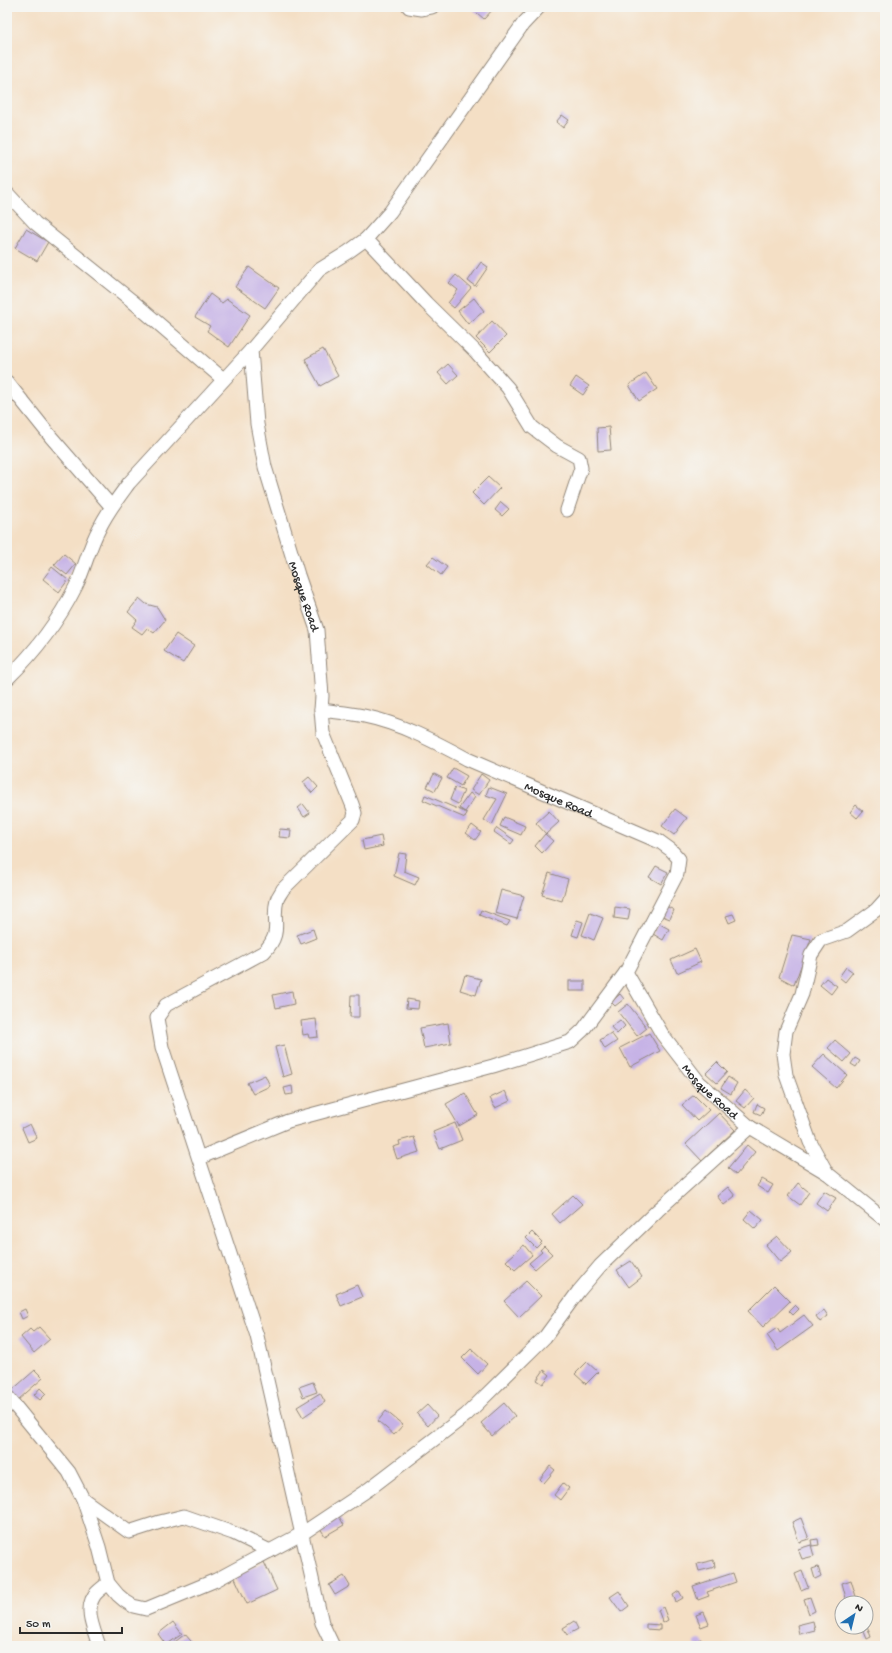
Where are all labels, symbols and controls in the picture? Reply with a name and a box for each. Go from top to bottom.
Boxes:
street label: Mosque Road [284,560,322,635]
street label: Mosque Road [522,780,596,823]
street label: Mosque Road [678,1062,742,1124]
north arrow [834,1595,874,1635]
text: N [852,1601,865,1615]
scale bar [20,1609,122,1635]
text: 50 m [26,1618,51,1632]

